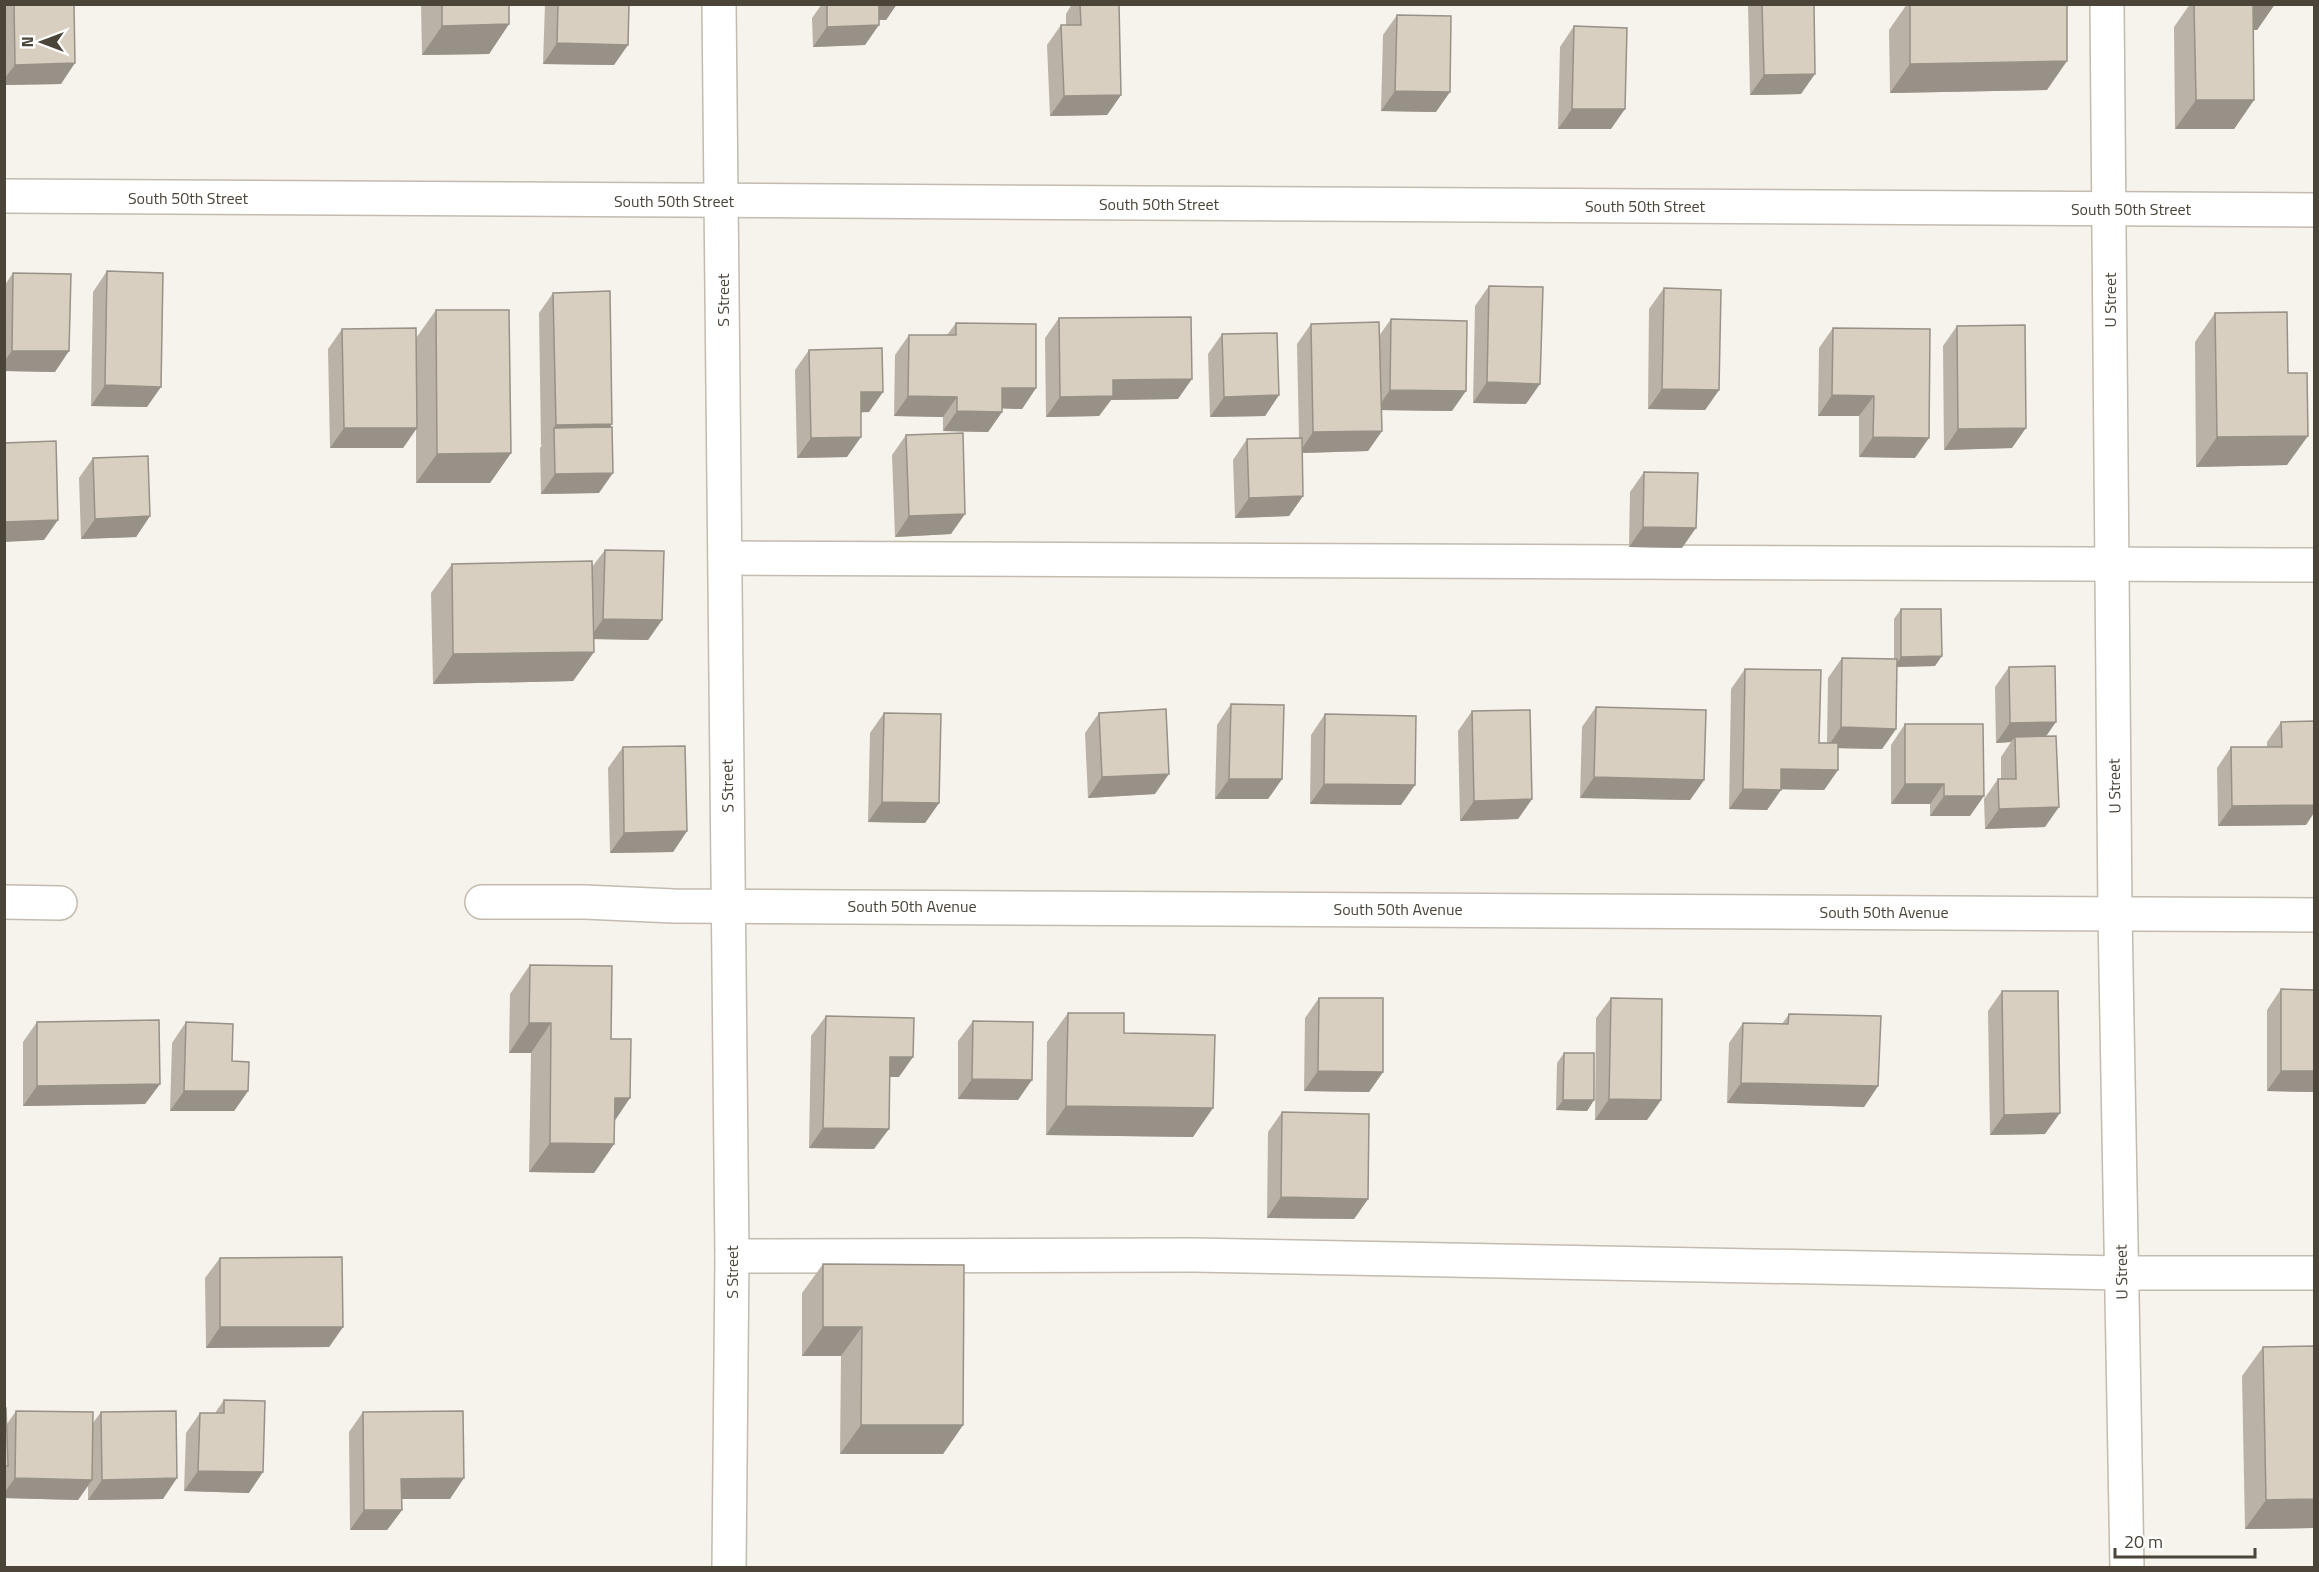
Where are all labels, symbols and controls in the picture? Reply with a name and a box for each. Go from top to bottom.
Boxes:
north arrow [12,12,72,72]
text: N [15,36,39,48]
street label: South 50th Street [128,186,248,210]
street label: South 50th Street [614,189,734,213]
street label: South 50th Street [1099,192,1219,216]
street label: South 50th Street [1585,194,1705,218]
street label: South 50th Street [2071,197,2191,221]
street label: U Street [2098,272,2122,328]
street label: S Street [711,273,735,327]
street label: U Street [2102,758,2126,814]
street label: S Street [715,759,739,813]
street label: South 50th Avenue [847,894,977,918]
street label: South 50th Avenue [1333,897,1463,921]
street label: South 50th Avenue [1819,900,1949,924]
street label: U Street [2109,1244,2133,1300]
street label: S Street [720,1245,744,1299]
scale bar [2115,1521,2254,1559]
text: 20 m [2124,1528,2163,1555]

